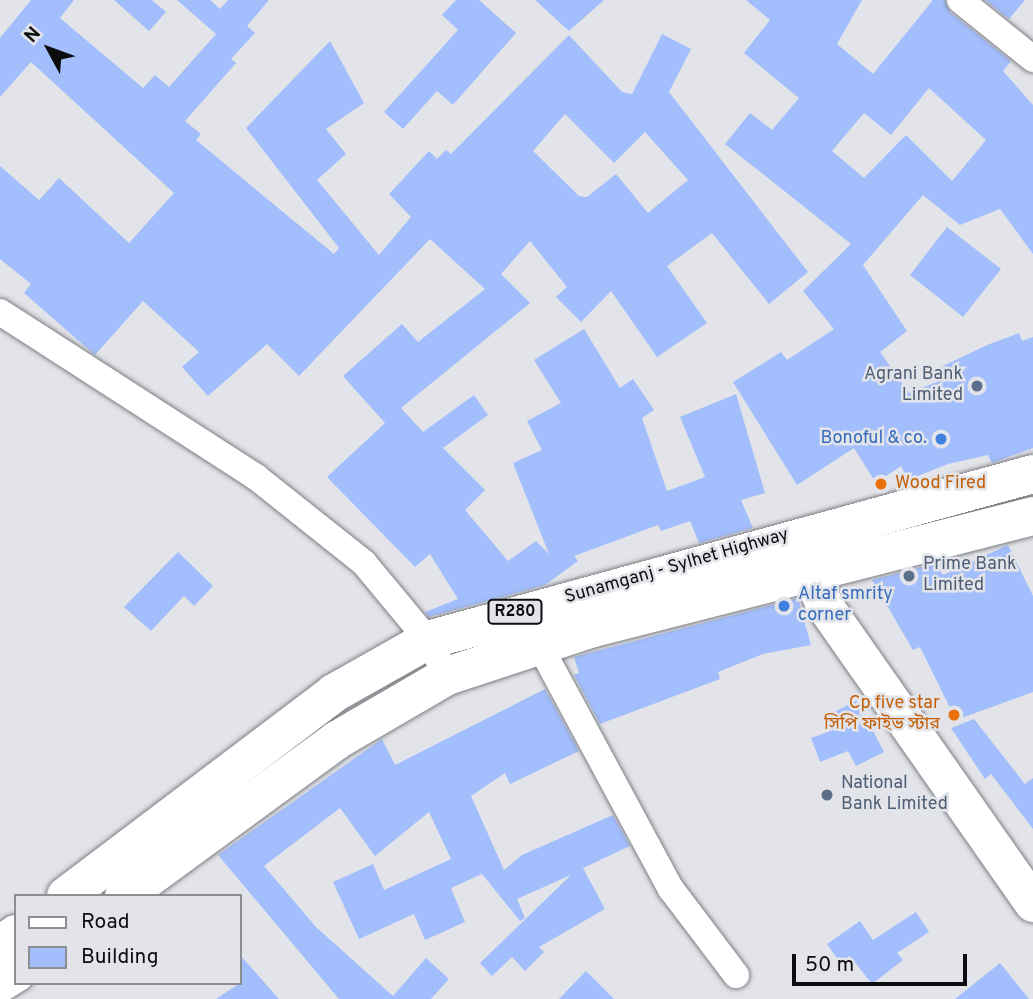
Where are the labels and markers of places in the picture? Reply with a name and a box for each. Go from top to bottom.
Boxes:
place label: Agrani Bank Limited [864,365,963,408]
marker: Agrani Bank Limited [969,378,985,394]
place label: Bonoful & co. [821,428,927,450]
marker: Bonoful & co. [933,431,949,447]
place label: Wood Fired [895,473,986,495]
marker: Wood Fired [873,476,889,492]
place label: Prime Bank Limited [923,555,1017,598]
marker: Prime Bank Limited [901,568,917,584]
place label: Altaf smrity corner [798,585,893,628]
marker: Altaf smrity corner [776,598,792,614]
place label: Cp five star সিপি ফাইভ স্টার [824,694,940,736]
marker: Cp five star সিপি ফাইভ স্টার [946,707,962,723]
place label: National Bank Limited [841,774,948,816]
marker: National Bank Limited [819,787,835,803]

